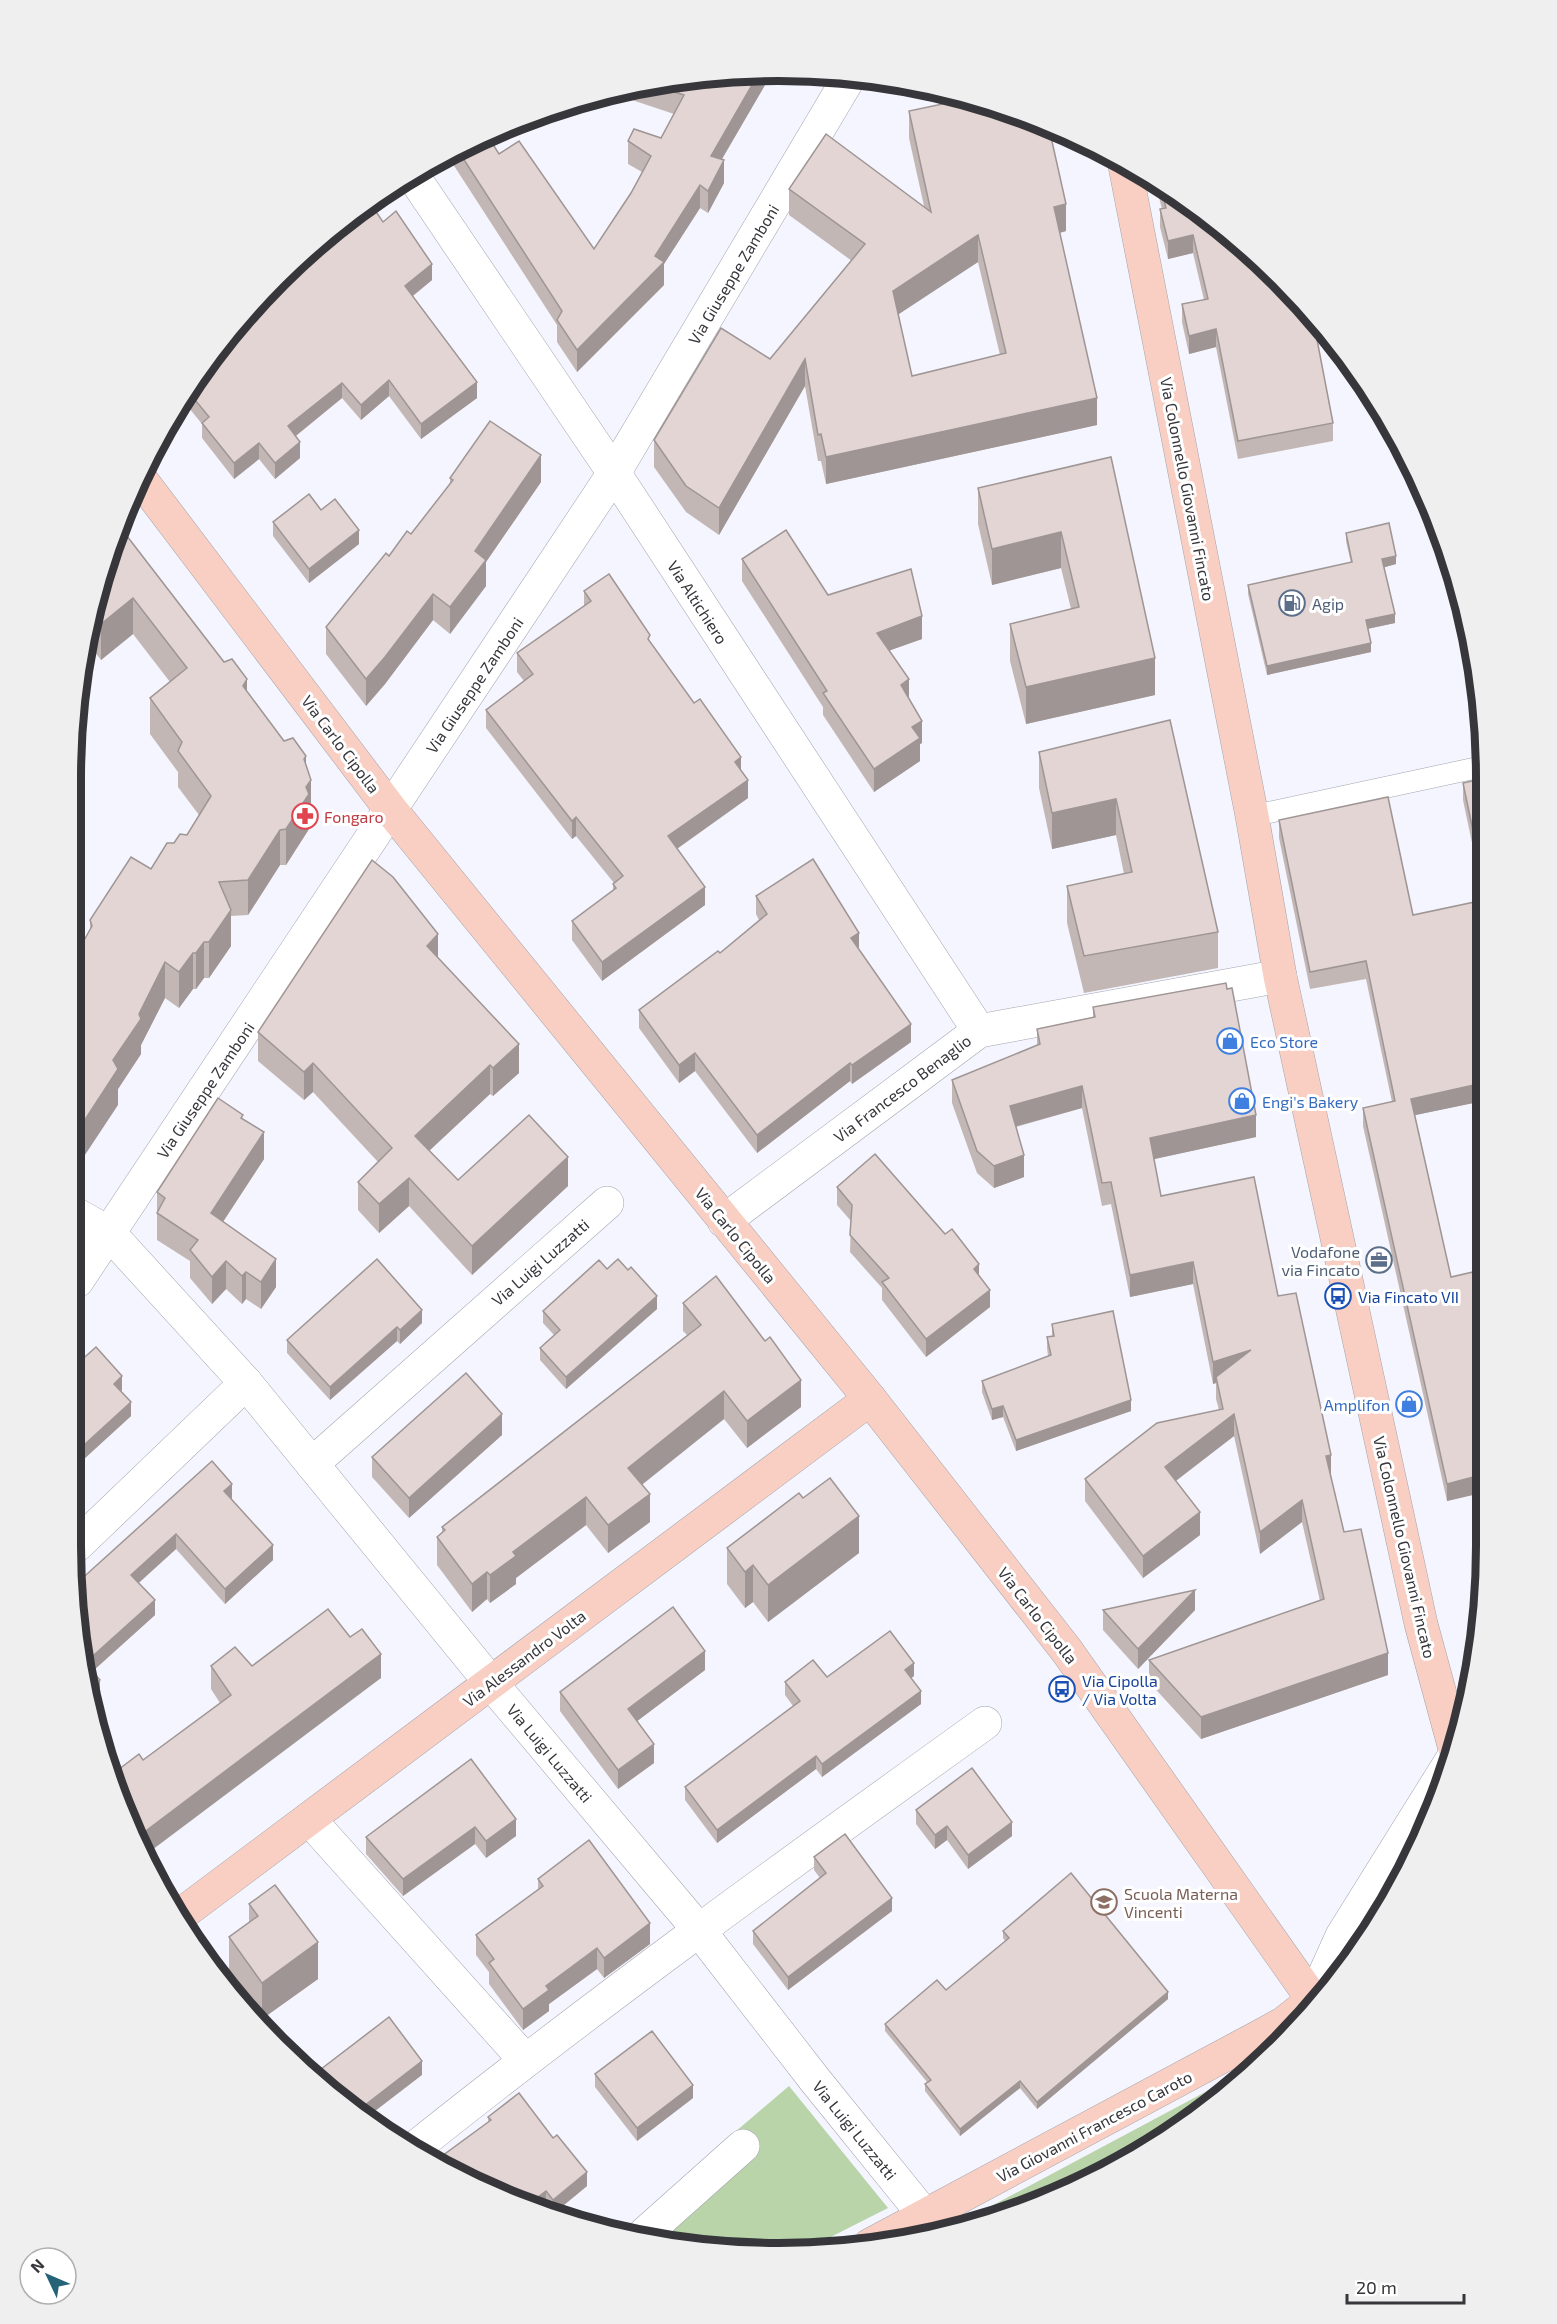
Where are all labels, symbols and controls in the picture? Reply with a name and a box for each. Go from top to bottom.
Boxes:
street label: Via Giuseppe Zamboni [684,201,782,347]
street label: Via Colonnello Giovanni Fincato [1157,376,1219,602]
street label: Via Altichiero [664,557,732,647]
fuel station icon: Agip [1277,588,1307,618]
place label: Agip [1312,594,1344,613]
street label: Via Giuseppe Zamboni [421,613,527,757]
street label: Via Carlo Cipolla [298,691,384,797]
pharmacy icon: Fongaro [290,801,320,831]
place label: Fongaro [324,807,384,826]
street label: Via Giuseppe Zamboni [152,1018,258,1162]
shop icon: Eco Store [1215,1026,1245,1056]
street label: Via Francesco Benaglio [830,1030,974,1146]
place label: Eco Store [1250,1032,1318,1051]
shop icon: Engi's Bakery [1227,1086,1257,1116]
place label: Engi's Bakery [1262,1092,1359,1111]
street label: Via Carlo Cipolla [692,1183,780,1287]
street label: Via Luigi Luzzatti [488,1215,592,1309]
place label: Vodafone via Fincato [1282,1242,1360,1279]
office icon: Vodafone via Fincato [1364,1245,1394,1275]
bus stop icon: Via Fincato VII [1323,1281,1353,1311]
place label: Via Fincato VII [1358,1287,1459,1306]
shop icon: Amplifon [1394,1389,1424,1419]
place label: Amplifon [1324,1395,1390,1414]
street label: Via Colonnello Giovanni Fincato [1370,1434,1440,1660]
street label: Via Carlo Cipolla [994,1563,1082,1667]
street label: Via Alessandro Volta [459,1606,589,1710]
place label: Via Cipolla / Via Volta [1082,1671,1158,1708]
bus stop icon: Via Cipolla / Via Volta [1047,1674,1077,1704]
street label: Via Luigi Luzzatti [503,1700,597,1806]
place label: Scuola Materna Vincenti [1124,1884,1238,1921]
school or university icon: Scuola Materna Vincenti [1089,1887,1119,1917]
street label: Via Giovanni Francesco Caroto [993,2066,1195,2186]
street label: Via Luigi Luzzatti [809,2076,901,2184]
north arrow [18,2246,78,2306]
text: N [26,2254,48,2276]
scale bar [1347,2267,1464,2305]
text: 20 m [1356,2276,1397,2298]

